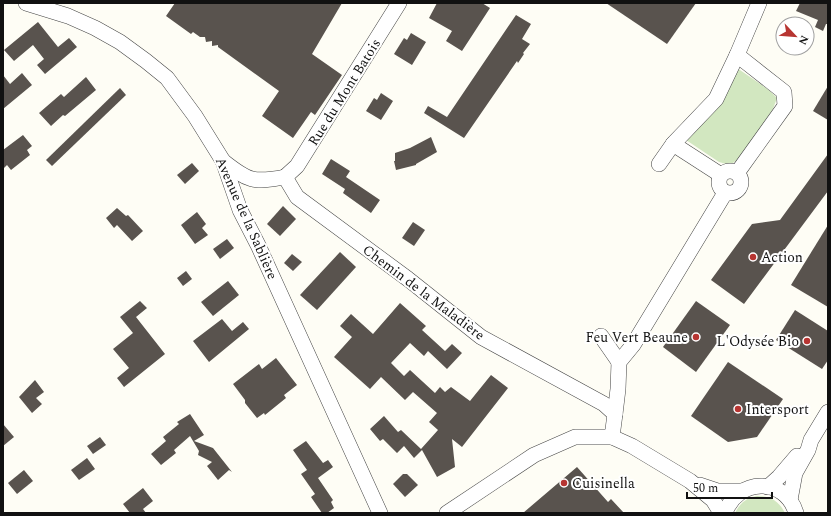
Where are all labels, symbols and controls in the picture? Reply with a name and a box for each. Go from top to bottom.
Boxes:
north arrow [775,16,815,56]
text: N [794,32,813,48]
street label: Rue du Mont Batois [303,34,386,150]
street label: Avenue de la Sablière [210,154,283,283]
street label: Chemin de la Maladière [358,239,489,345]
place label: Action [761,247,803,268]
marker: Action [748,252,758,262]
place label: Feu Vert Beaune [585,327,688,348]
place label: L'Odysée Bio [717,331,799,352]
marker: Feu Vert Beaune [691,332,701,342]
marker: L'Odysée Bio [802,336,812,346]
place label: Intersport [746,399,809,420]
marker: Intersport [733,404,743,414]
place label: Cuisinella [572,473,635,494]
scale bar [687,474,772,500]
marker: Cuisinella [559,478,569,488]
text: 50 m [693,479,718,498]

